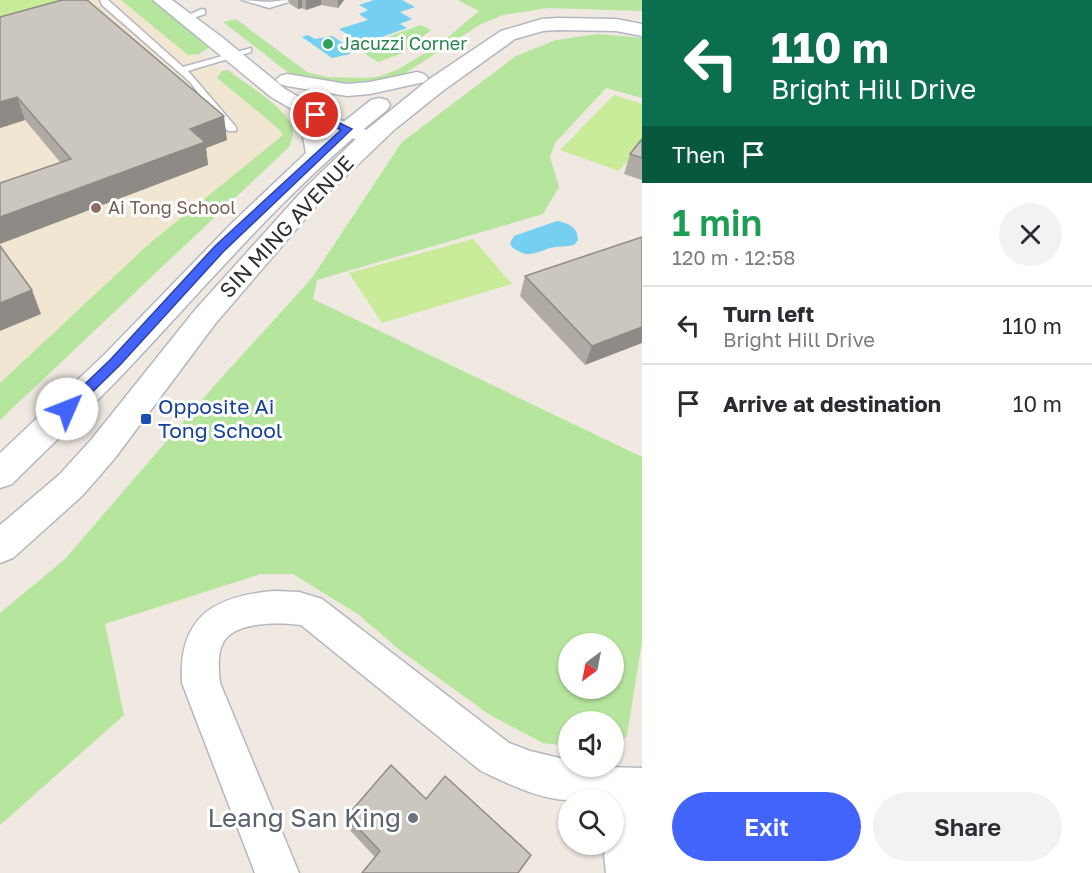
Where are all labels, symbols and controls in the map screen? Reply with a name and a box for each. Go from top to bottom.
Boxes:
text: 110 m [771,22,889,72]
icon: left [672,24,750,102]
place label: Jacuzzi Corner [340,32,467,54]
marker: Jacuzzi Corner [321,37,335,51]
text: Bright Hill Drive [771,73,976,105]
pin [290,89,341,140]
icon: arrive [299,98,332,131]
icon: arrive [737,138,770,171]
text: Then [672,141,725,168]
street label: SIN MING AVENUE [214,150,359,303]
place label: Ai Tong School [108,196,236,218]
marker: Ai Tong School [89,201,103,215]
text: 1 min [672,201,762,244]
button: close [999,203,1062,266]
text: 120 m · 12:58 [672,245,796,269]
text: Turn left [723,300,814,327]
icon: left [672,309,705,342]
text: 110 m [1002,312,1062,339]
text: Bright Hill Drive [723,327,875,351]
position arrow [35,377,99,441]
icon: arrive [672,387,705,420]
text: Arrive at destination [723,390,941,417]
text: 10 m [1013,390,1062,417]
place label: Opposite Ai Tong School [158,393,283,443]
marker: Opposite Ai Tong School [139,412,153,426]
north arrow [558,633,624,699]
map controls [558,633,624,855]
button: sound [558,711,624,777]
button: search [558,789,624,855]
button: Exit [672,792,861,861]
button: Share [873,792,1062,861]
place label: Leang San King [207,802,401,833]
marker: Leang San King [406,811,420,825]

